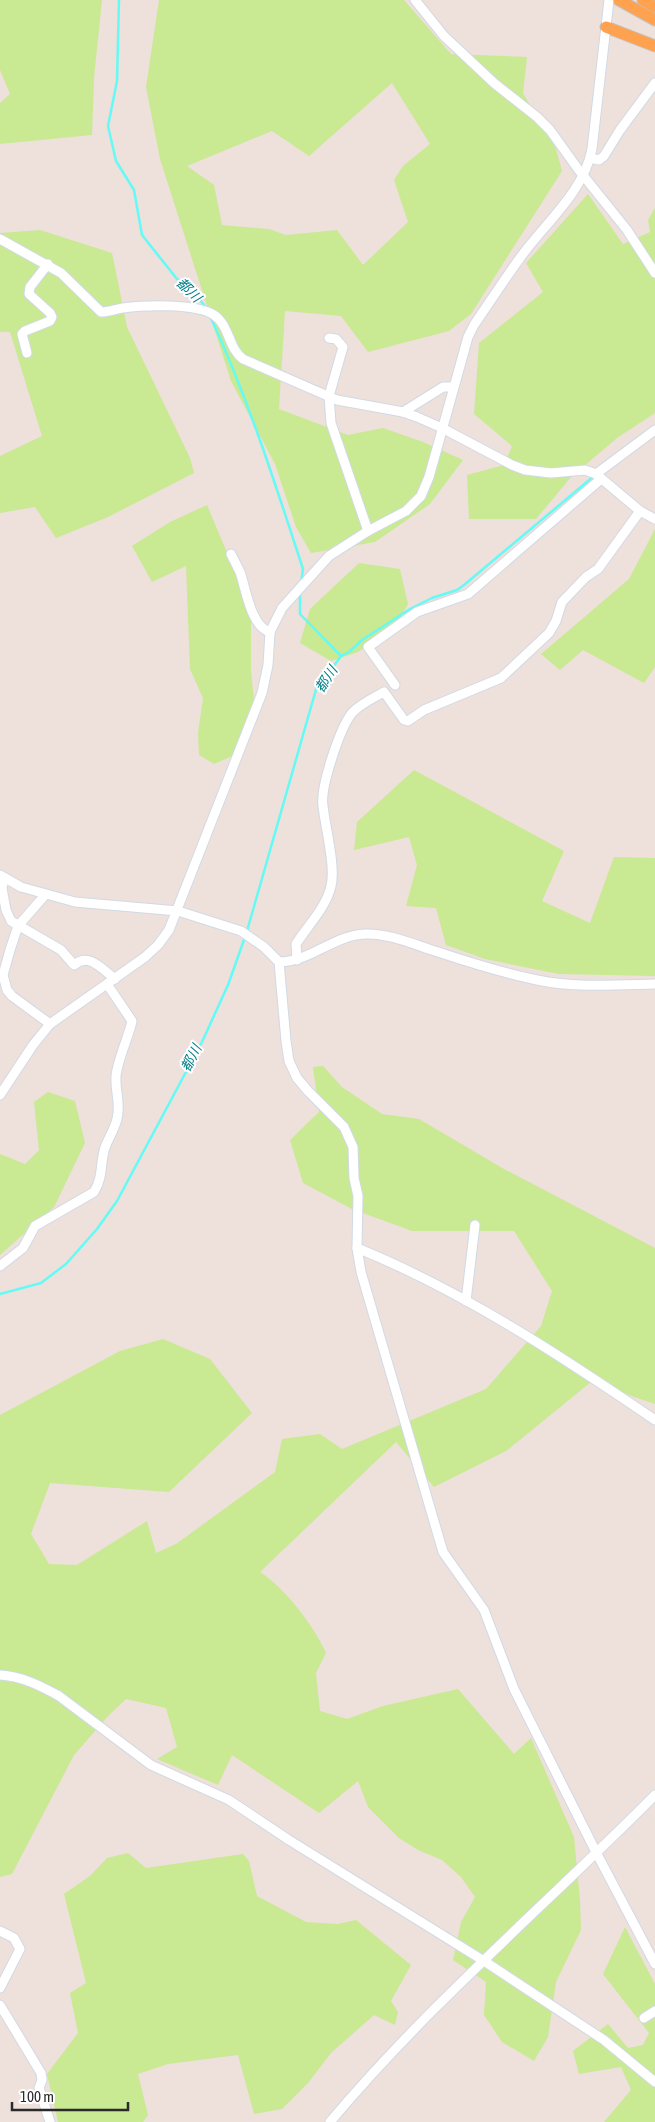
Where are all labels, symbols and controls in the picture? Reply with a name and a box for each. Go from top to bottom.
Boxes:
water label: 都川 [173,275,206,307]
water label: 都川 [312,661,341,695]
water label: 都川 [178,1040,205,1074]
scale bar [12,2080,129,2112]
text: 100 m [20,2088,54,2105]

